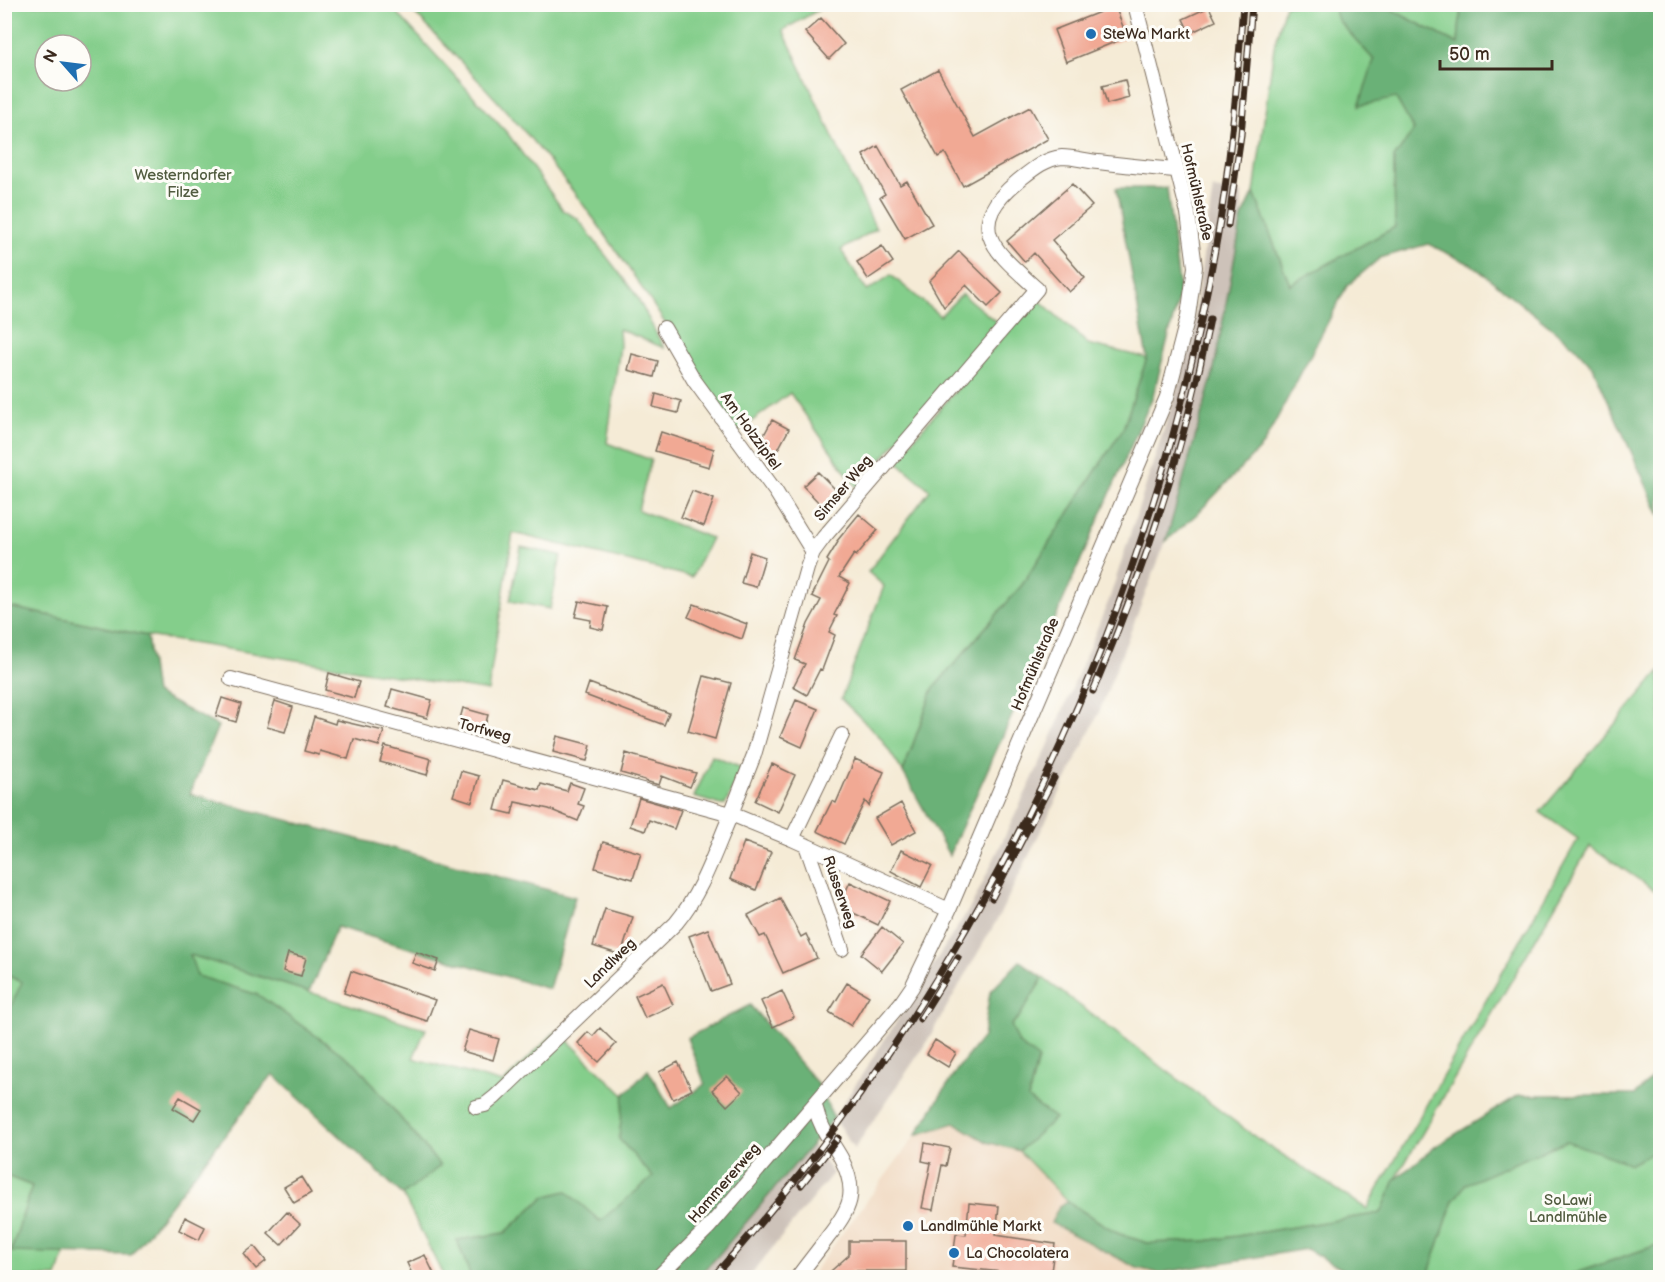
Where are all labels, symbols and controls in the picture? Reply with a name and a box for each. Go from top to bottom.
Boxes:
place label: SteWa Markt [1103,25,1190,44]
marker: SteWa Markt [1084,27,1098,41]
north arrow [33,33,93,93]
scale bar [1440,33,1552,71]
text: 50 m [1449,44,1490,65]
text: N [40,47,62,66]
street label: Hofmühlstraße [1176,142,1217,243]
park label: Westerndorfer Filze [135,166,232,202]
street label: Am Holzzipfel [716,389,785,474]
street label: Simser Weg [810,451,877,525]
street label: Hofmühlstraße [1007,615,1064,714]
street label: Torfweg [457,714,513,747]
street label: Russerweg [818,853,861,931]
street label: Landlweg [581,934,640,993]
street label: Hammererweg [684,1139,764,1227]
park label: SoLawi Landlmühle [1529,1191,1607,1227]
place label: Landlmühle Markt [920,1217,1042,1236]
marker: Landlmühle Markt [901,1219,915,1233]
place label: La Chocolatera [966,1244,1069,1263]
marker: La Chocolatera [947,1246,961,1260]

